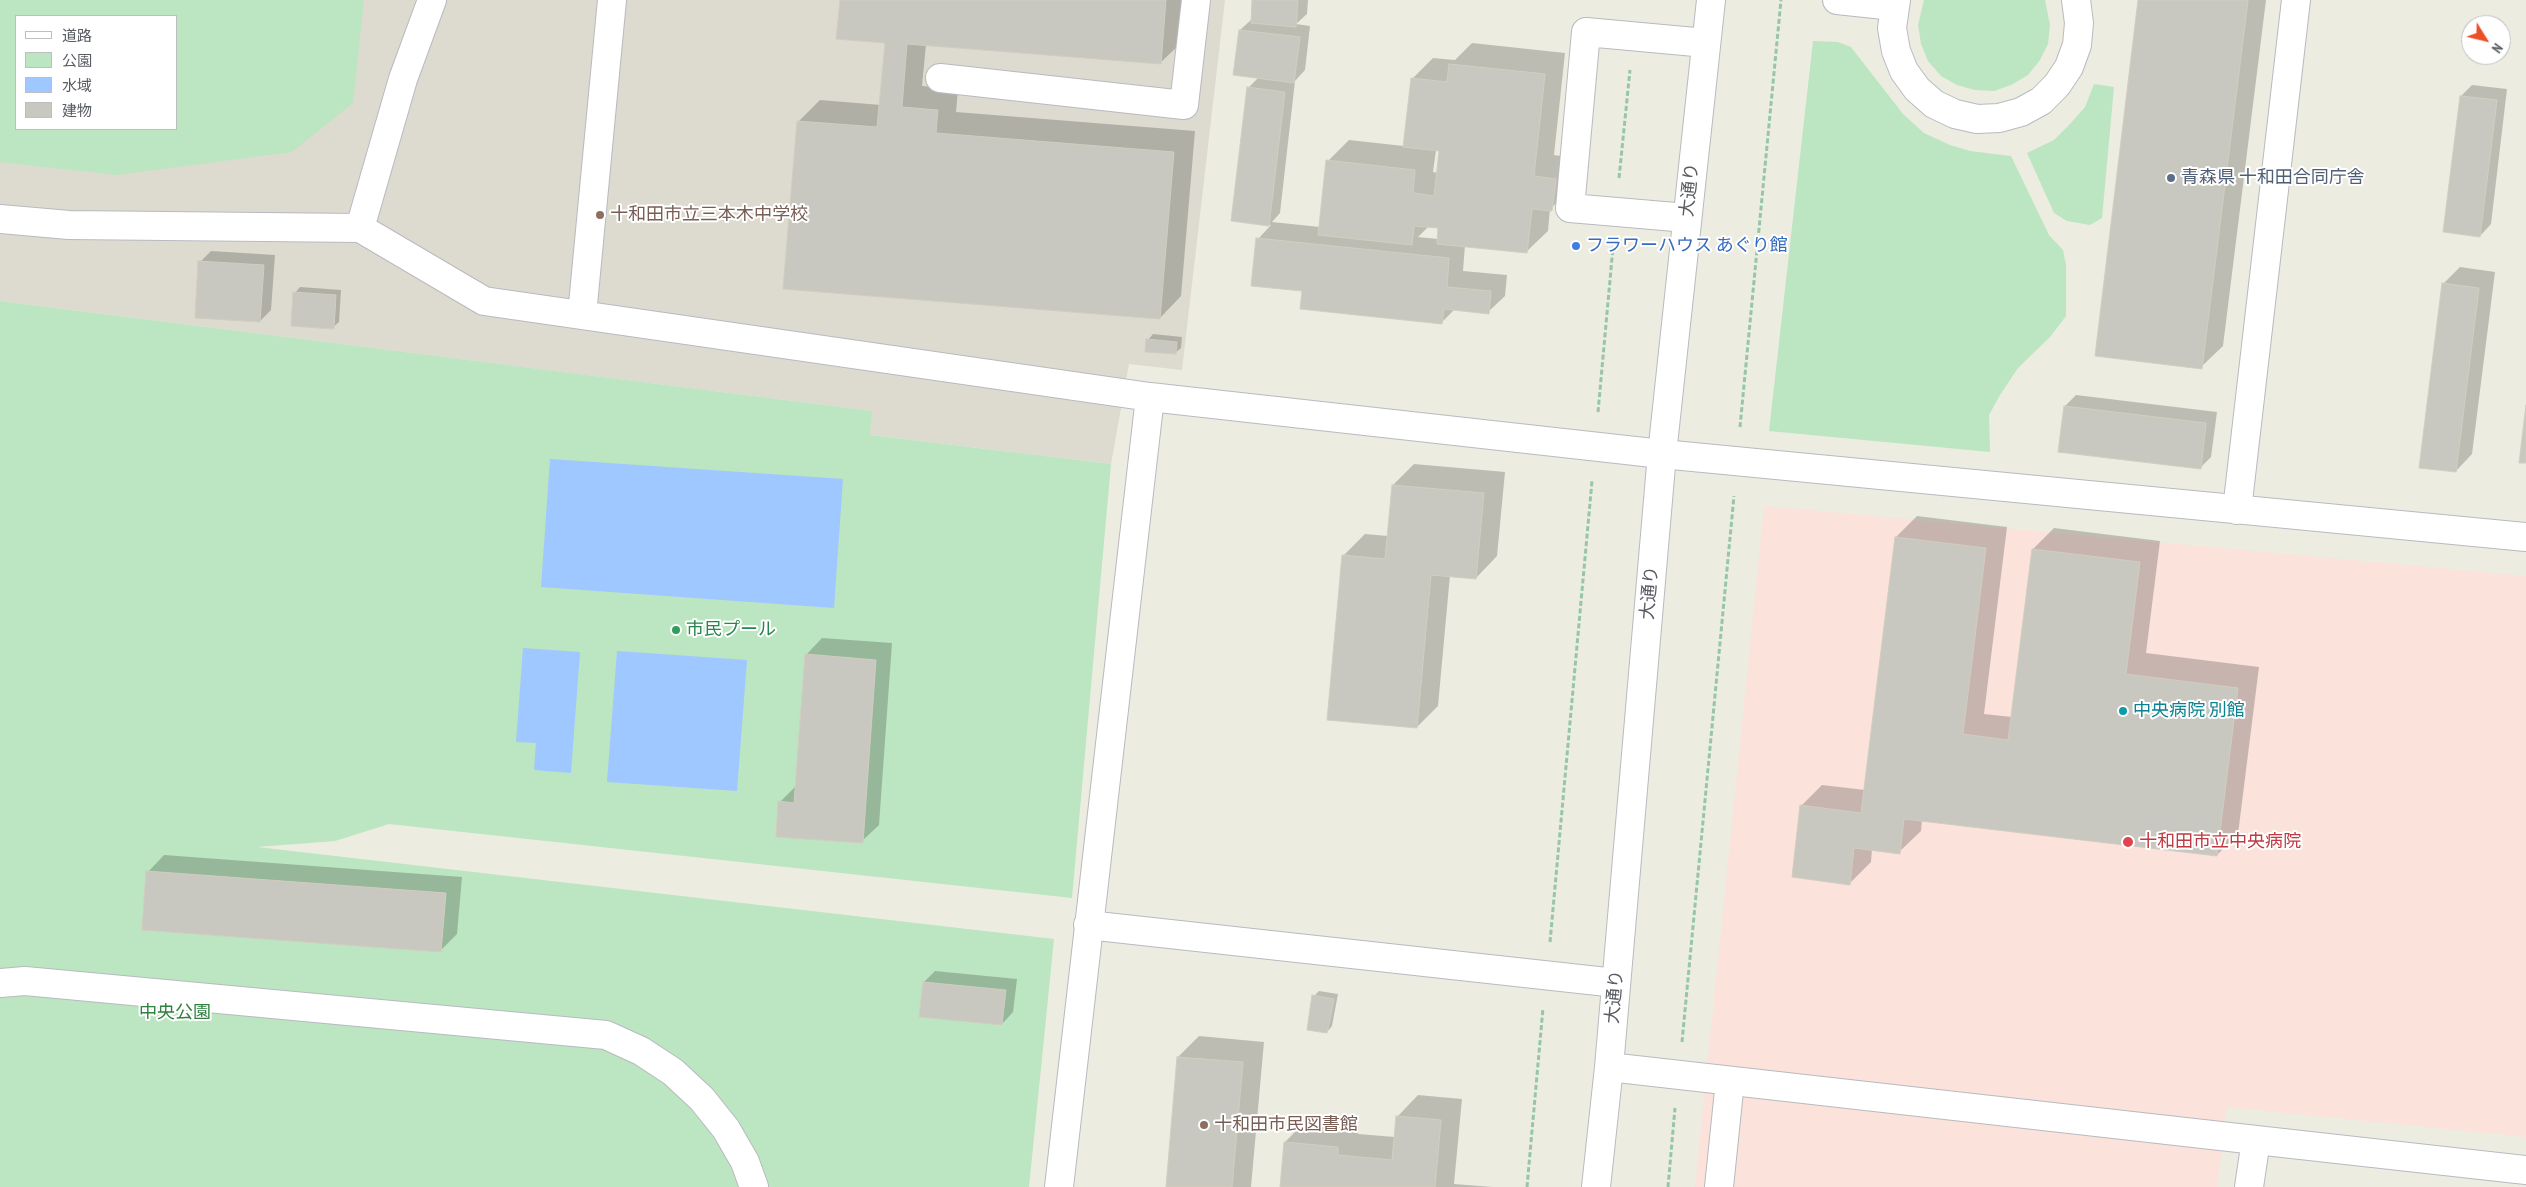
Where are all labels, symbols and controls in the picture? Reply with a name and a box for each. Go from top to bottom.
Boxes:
legend [15,15,178,130]
north arrow [2461,15,2511,65]
text: 道路 [62,26,92,45]
text: N [2488,40,2507,57]
text: 公園 [62,51,92,70]
text: 水域 [62,76,92,95]
text: 建物 [62,101,92,120]
street label: 大通り [1676,162,1704,218]
place label: 青森県 十和田合同庁舎 [2181,167,2365,189]
marker: 青森県 十和田合同庁舎 [2165,172,2177,184]
place label: 十和田市立三本木中学校 [610,204,808,226]
marker: 十和田市立三本木中学校 [594,209,606,221]
place label: フラワーハウス あぐり館 [1586,235,1788,257]
marker: フラワーハウス あぐり館 [1570,240,1582,252]
street label: 大通り [1637,565,1663,621]
place label: 市民プール [686,619,776,641]
marker: 市民プール [670,624,682,636]
place label: 中央病院 別館 [2133,700,2245,722]
marker: 中央病院 別館 [2117,705,2129,717]
place label: 十和田市立中央病院 [2139,831,2301,853]
marker: 十和田市立中央病院 [2121,835,2135,849]
street label: 大通り [1602,969,1628,1025]
park label: 中央公園 [139,1002,211,1024]
place label: 十和田市民図書館 [1214,1114,1358,1136]
marker: 十和田市民図書館 [1198,1119,1210,1131]

